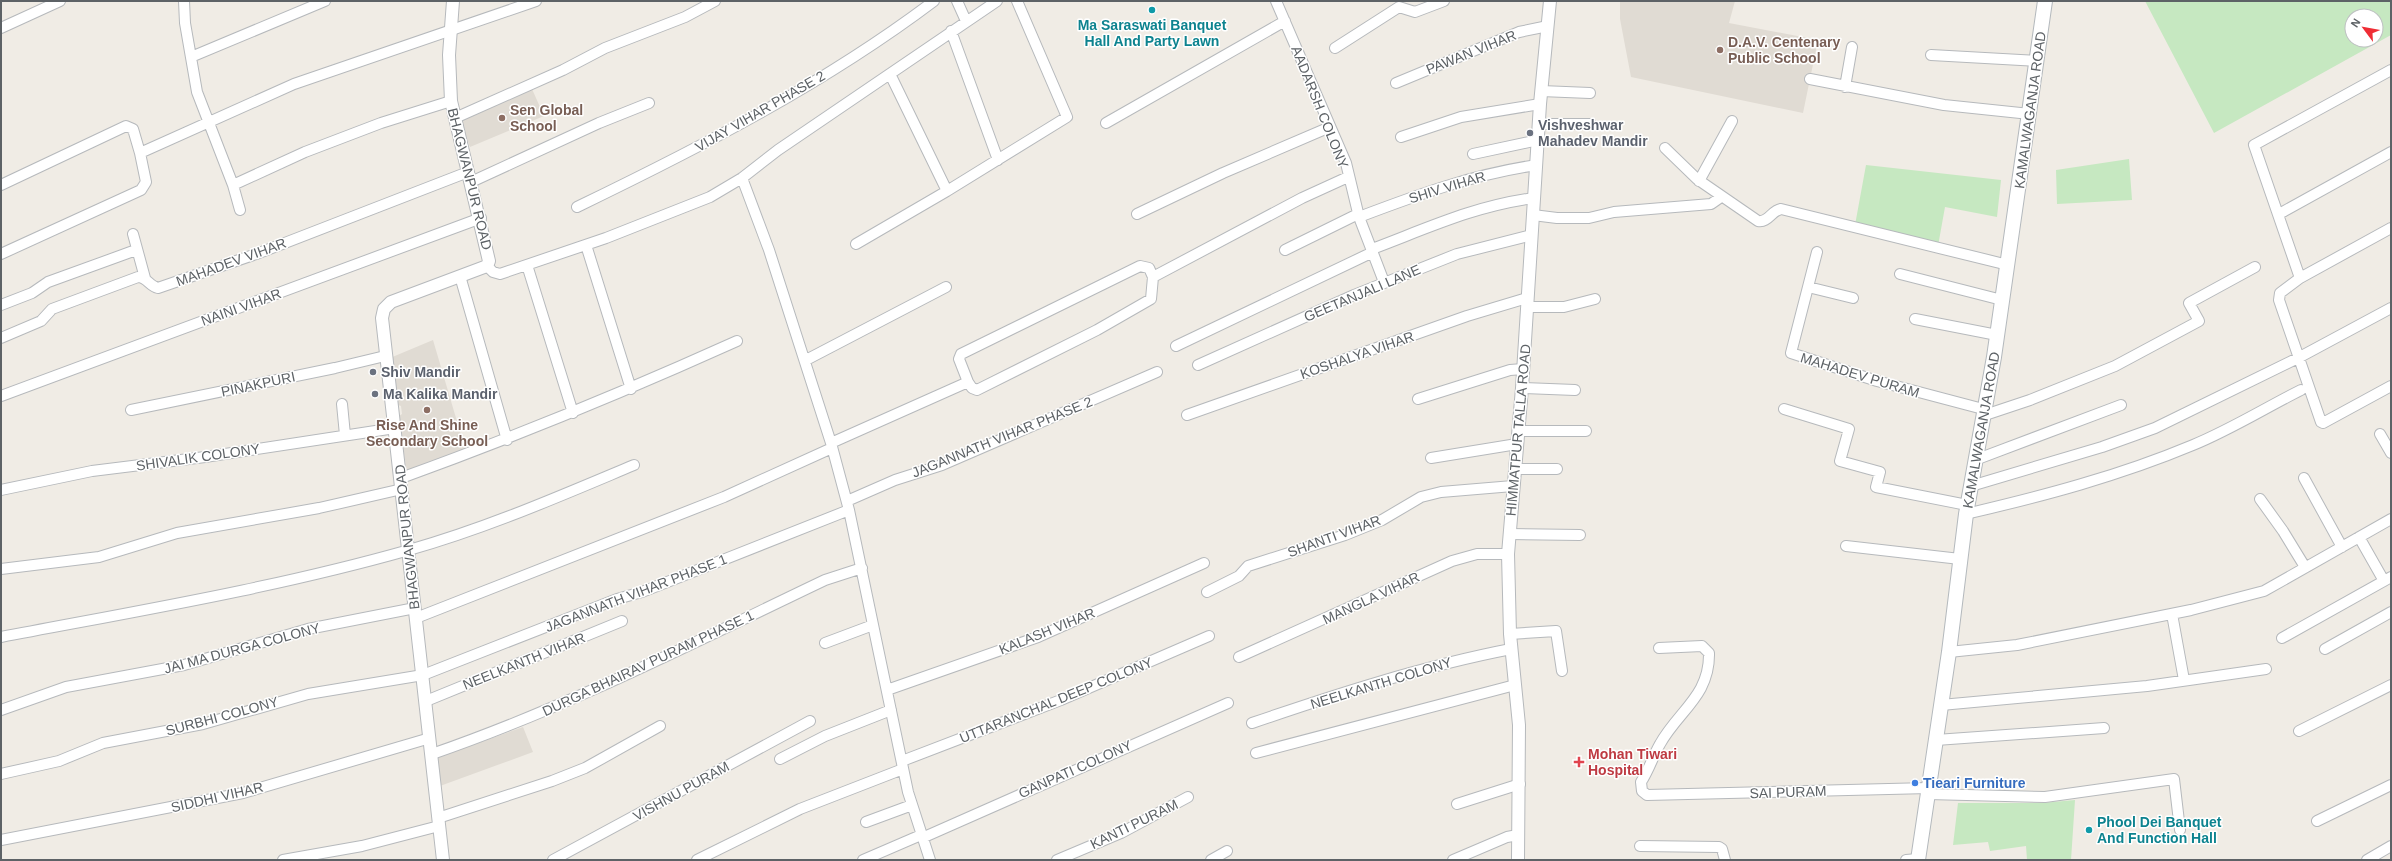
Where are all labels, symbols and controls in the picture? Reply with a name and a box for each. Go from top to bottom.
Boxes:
marker: Ma Saraswati Banquet Hall And Party Lawn [1147,5,1157,15]
north arrow [2344,8,2384,48]
text: N [2348,16,2363,29]
place label: Ma Saraswati Banquet Hall And Party Lawn [1078,17,1227,49]
street label: PAWAN VIHAR [1424,27,1518,77]
street label: KAMALWAGANJA ROAD [2011,30,2049,190]
place label: D.A.V. Centenary Public School [1728,34,1841,66]
street label: AADARSH COLONY [1288,43,1352,171]
marker: D.A.V. Centenary Public School [1715,45,1725,55]
street label: VIJAY VIHAR PHASE 2 [692,67,828,155]
place label: Sen Global School [510,102,583,134]
street label: BHAGWANPUR ROAD [445,106,495,252]
marker: Sen Global School [497,113,507,123]
place label: Vishveshwar Mahadev Mandir [1538,117,1648,149]
marker: Vishveshwar Mahadev Mandir [1525,128,1535,138]
street label: SHIV VIHAR [1407,168,1487,206]
street label: MAHADEV VIHAR [174,235,288,289]
street label: GEETANJALI LANE [1301,261,1423,325]
street label: NAINI VIHAR [199,285,283,329]
street label: KOSHALYA VIHAR [1298,328,1416,382]
street label: HIMMATPUR TALLA ROAD [1503,343,1533,517]
street label: MAHADEV PURAM [1799,349,1921,401]
street label: KAMALWAGANJA ROAD [1959,350,2003,510]
place label: Shiv Mandir [381,364,461,380]
marker: Shiv Mandir [368,367,378,377]
street label: PINAKPURI [219,368,297,400]
place label: Ma Kalika Mandir [383,386,498,402]
marker: Ma Kalika Mandir [370,389,380,399]
street label: JAGANNATH VIHAR PHASE 2 [909,393,1095,481]
marker: Rise And Shine Secondary School [422,405,432,415]
place label: Rise And Shine Secondary School [366,417,488,449]
street label: SHIVALIK COLONY [135,440,262,474]
street label: BHAGWANPUR ROAD [391,464,423,610]
street label: SHANTI VIHAR [1285,512,1383,560]
street label: JAGANNATH VIHAR PHASE 1 [543,551,729,635]
street label: MANGLA VIHAR [1320,569,1422,627]
street label: KALASH VIHAR [997,604,1097,658]
street label: DURGA BHAIRAV PURAM PHASE 1 [540,607,757,719]
street label: JAI MA DURGA COLONY [162,619,322,677]
street label: NEELKANTH VIHAR [460,629,588,693]
street label: UTTARANCHAL DEEP COLONY [957,654,1155,746]
street label: NEELKANTH COLONY [1308,654,1454,712]
street label: SURBHI COLONY [164,693,281,739]
street label: GANPATI COLONY [1016,737,1135,801]
place label: Mohan Tiwari Hospital [1588,746,1677,778]
marker: Mohan Tiwari Hospital [1573,756,1585,768]
street label: VISHNU PURAM [630,758,732,824]
place label: Tieari Furniture [1923,775,2026,791]
marker: Tieari Furniture [1910,778,1920,788]
street label: SIDDHI VIHAR [169,779,265,815]
street label: SAI PURAM [1749,783,1827,801]
street label: KANTI PURAM [1087,796,1181,852]
place label: Phool Dei Banquet And Function Hall [2097,814,2222,846]
marker: Phool Dei Banquet And Function Hall [2084,825,2094,835]

